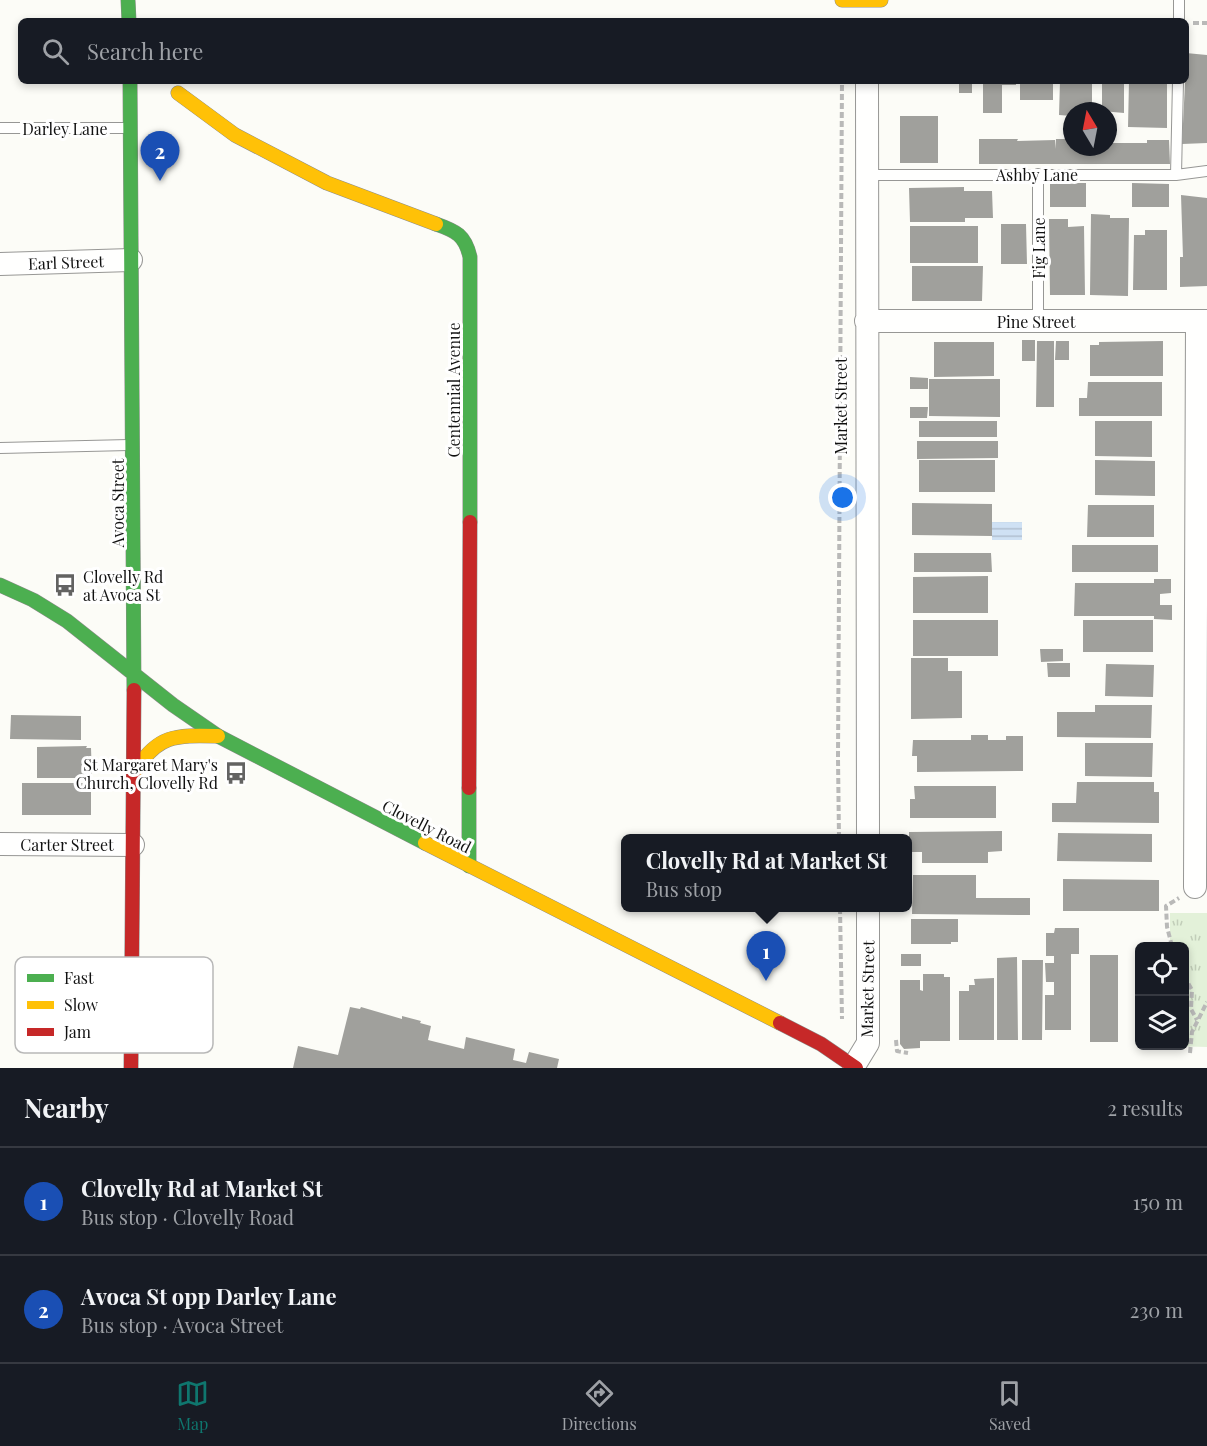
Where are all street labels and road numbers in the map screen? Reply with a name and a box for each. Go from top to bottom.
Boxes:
street label: Darley Lane [22,118,108,139]
street label: Ashby Lane [995,164,1078,185]
street label: Fig Lane [1028,217,1049,279]
street label: Earl Street [28,250,105,274]
street label: Pine Street [997,311,1076,332]
street label: Centennial Avenue [443,323,464,458]
street label: Market Street [830,357,851,455]
street label: Avoca Street [107,458,128,549]
street label: Clovelly Road [379,795,475,857]
street label: Carter Street [20,834,114,855]
street label: Market Street [856,940,878,1038]

